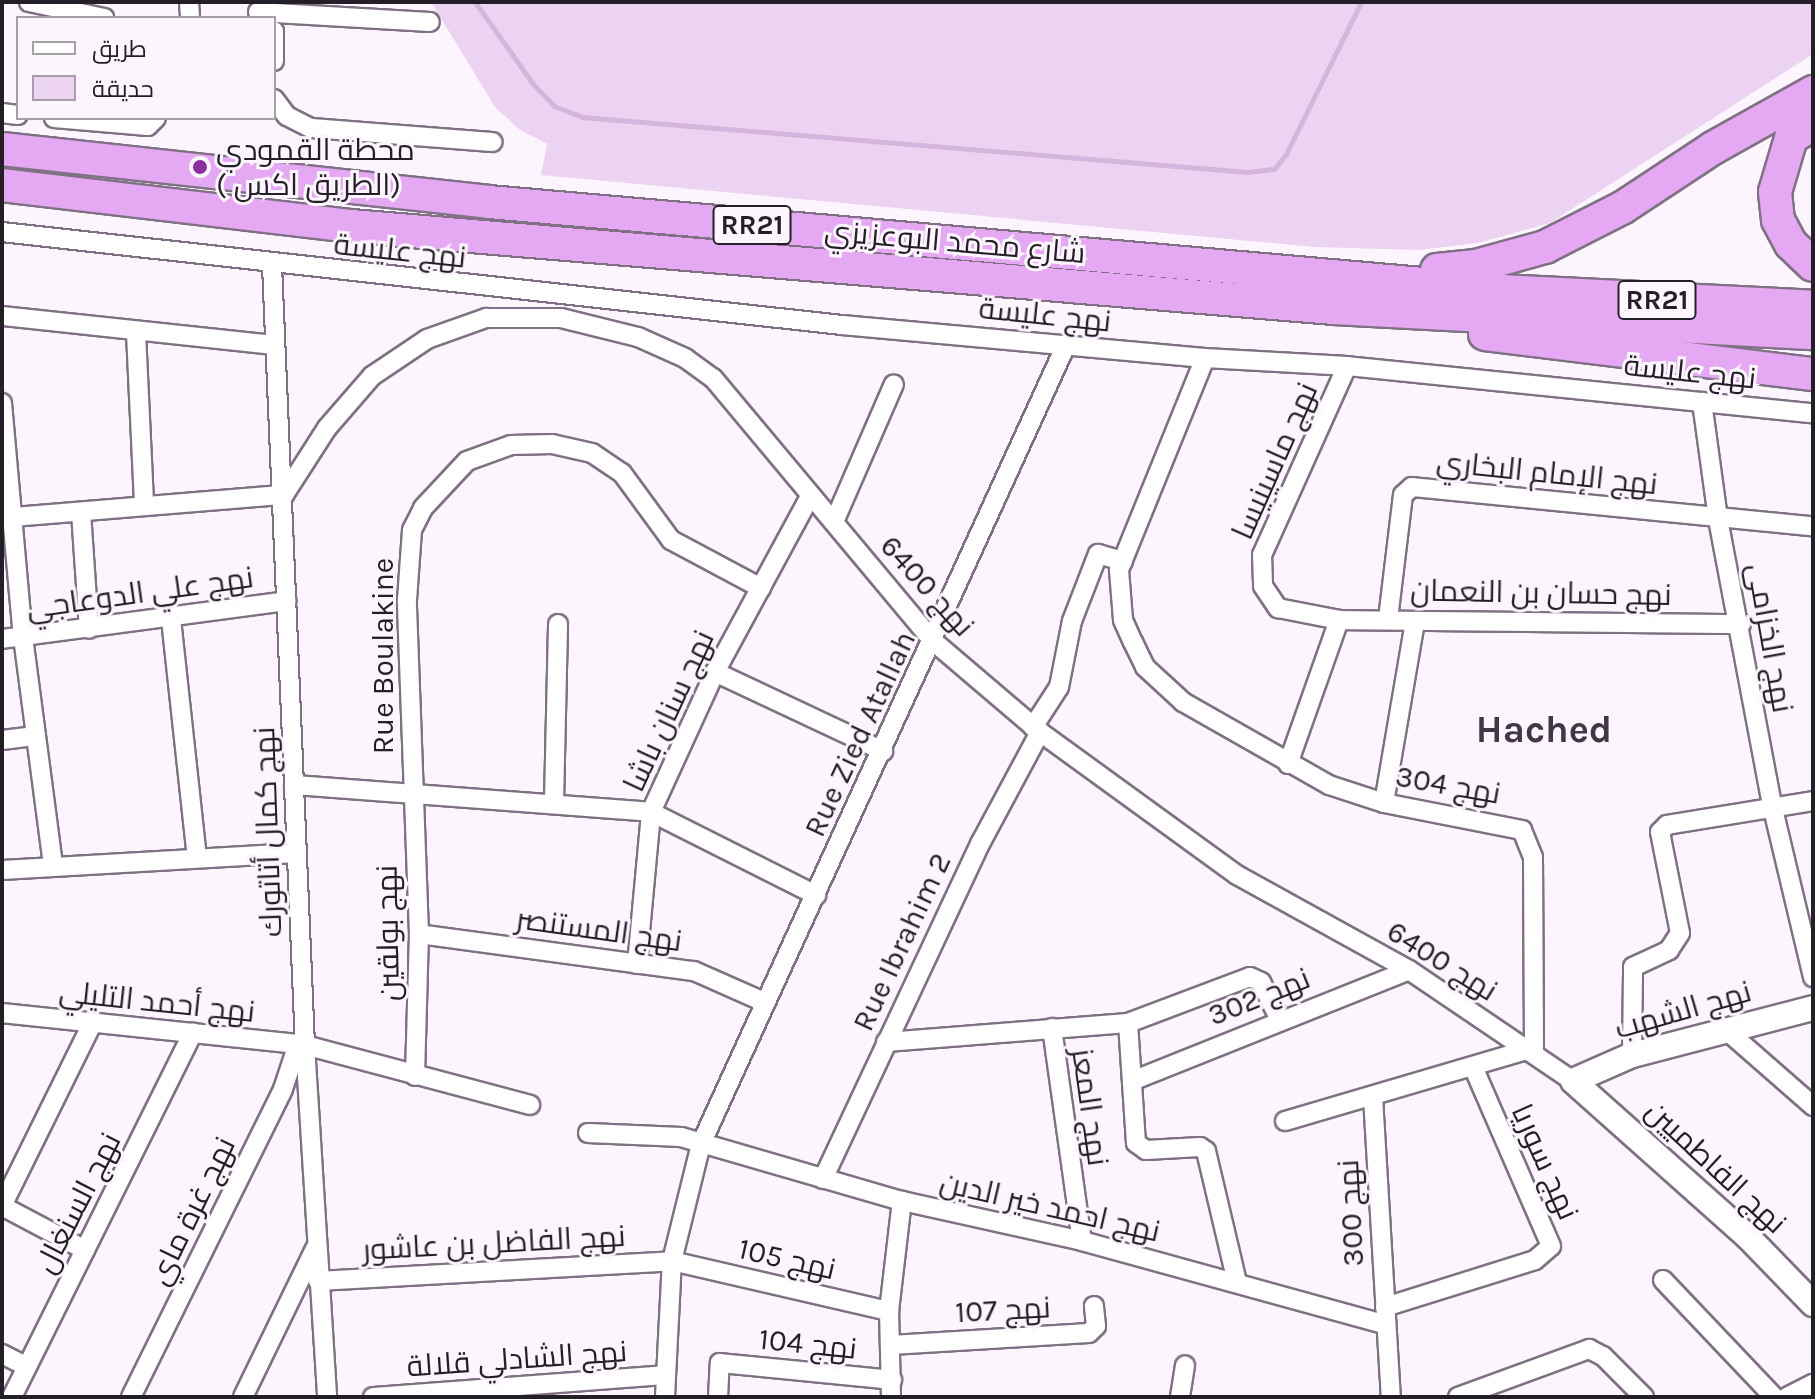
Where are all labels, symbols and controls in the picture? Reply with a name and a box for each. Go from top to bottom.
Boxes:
legend [16,16,276,120]
text: طريق [92,35,147,63]
text: حديقة [92,75,154,103]
place label: محطة القمودي ( الطريق اكس) [216,132,415,202]
marker: محطة القمودي ( الطريق اكس) [191,158,209,176]
road number: RR21 [712,201,792,249]
street label: شارع محمد البوعزيزي [823,213,1087,271]
street label: نهج عليسة [332,226,468,276]
road number: RR21 [1617,276,1697,324]
street label: نهج عليسة [977,290,1113,340]
street label: نهج عليسة [1622,347,1758,397]
street label: نهج ماسينيسا [1224,377,1326,545]
street label: نهج الإمام البخاري [1435,443,1659,503]
street label: نهج 6400 [872,528,982,644]
street label: Rue Boulakine [365,558,401,754]
street label: نهج علي الدوعاجي [24,559,256,627]
street label: نهج الخزامى [1739,561,1801,715]
street label: نهج حسان بن النعمان [1410,573,1672,613]
street label: نهج سنان باشا [616,625,722,797]
street label: Rue Zied Atallah [797,626,923,842]
district label: Hached [1476,707,1612,753]
street label: نهج كمال أتاتورك [246,726,290,938]
street label: نهج 304 [1393,758,1503,812]
street label: Rue Ibrahim 2 [845,847,959,1037]
street label: نهج بولقين [369,865,407,1001]
street label: نهج المستنصر [514,901,684,959]
street label: نهج 6400 [1380,913,1504,1009]
street label: نهج 302 [1203,960,1315,1034]
street label: نهج الشهب [1611,973,1755,1047]
street label: نهج أحمد التليلي [57,974,257,1030]
street label: نهج المعز [1064,1046,1116,1168]
street label: نهج الفاطميين [1638,1093,1794,1241]
street label: نهج سوريا [1504,1098,1586,1226]
street label: نهج السنغال [27,1127,129,1279]
street label: نهج غرة ماي [141,1131,243,1291]
street label: نهج 300 [1330,1159,1372,1267]
street label: نهج احمد خير الدين [936,1164,1164,1250]
street label: نهج الفاضل بن عاشور [361,1218,627,1268]
street label: نهج 105 [735,1230,839,1288]
street label: نهج 107 [954,1290,1052,1330]
street label: نهج 104 [757,1321,859,1367]
street label: نهج الشادلي قلالة [406,1333,628,1385]

